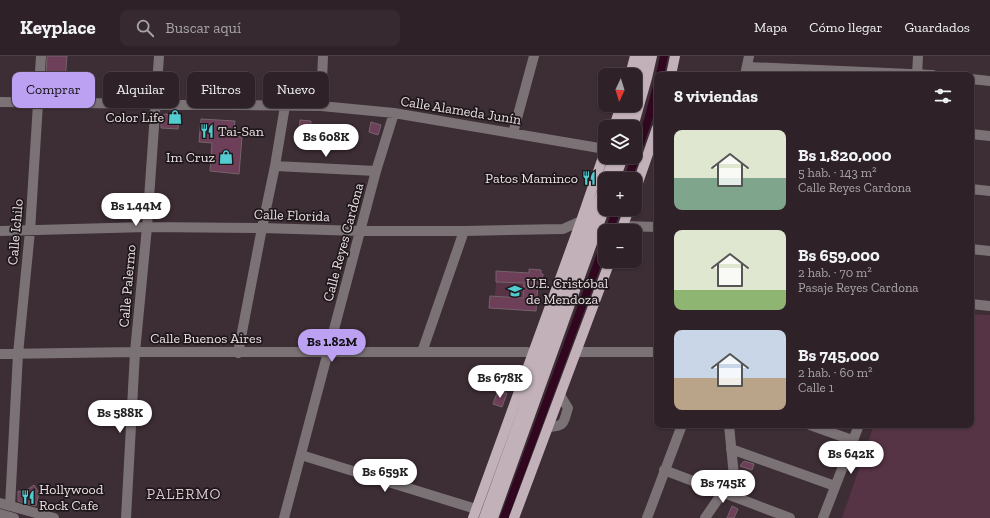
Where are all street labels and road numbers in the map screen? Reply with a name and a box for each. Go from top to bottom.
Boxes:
street label: Calle Alameda Junín [399,93,523,128]
street label: Calle Reyes Cardona [319,181,368,303]
street label: Calle Ichilo [4,198,27,266]
street label: Calle Florida [254,206,330,225]
street label: Calle Palermo [115,244,140,328]
street label: Calle Buenos Aires [150,330,262,347]

